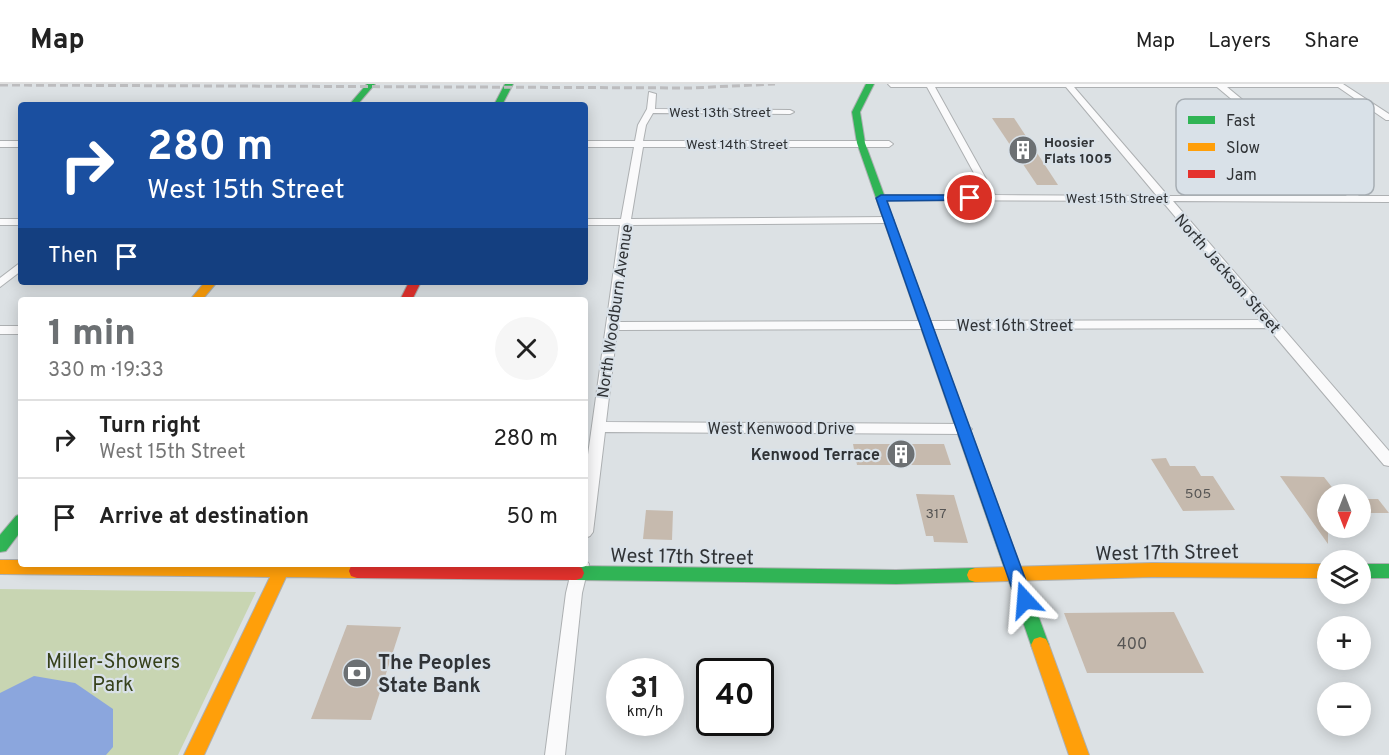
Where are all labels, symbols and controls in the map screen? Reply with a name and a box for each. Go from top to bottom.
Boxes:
text: Map [30,23,85,59]
text: Map [1136,28,1175,55]
text: Layers [1208,28,1271,55]
text: Share [1304,28,1359,55]
legend [1176,99,1374,195]
street label: West 13th Street [669,105,771,122]
text: Fast [1226,112,1256,132]
text: 280 m [147,122,273,175]
icon: right [48,126,126,204]
building icon: Hoosier Flats 1005 [1007,134,1039,166]
place label: Hoosier Flats 1005 [1044,135,1112,168]
street label: West 14th Street [686,137,788,154]
text: Slow [1226,139,1260,159]
text: Jam [1226,166,1257,186]
pin [944,172,995,223]
text: West 15th Street [147,174,345,208]
icon: arrive [953,181,986,214]
street label: West 15th Street [1066,191,1168,208]
street label: North Jackson Street [1169,210,1284,338]
street label: North Woodburn Avenue [594,223,638,399]
icon: arrive [110,240,143,273]
text: Then [48,243,98,270]
text: 1 min [48,312,136,358]
button: close [495,317,558,380]
street label: West 16th Street [957,317,1073,337]
text: 330 m · 19:33 [48,358,164,384]
text: Turn right [99,413,201,440]
street label: West Kenwood Drive [708,420,854,440]
icon: right [48,423,81,456]
text: 280 m [493,426,558,453]
building icon: Kenwood Terrace [885,438,917,470]
text: West 15th Street [99,440,245,466]
place label: Kenwood Terrace [751,446,880,466]
north arrow [1317,484,1371,538]
map controls [1317,484,1371,736]
house number: 505 [1185,486,1211,503]
icon: arrive [48,501,81,534]
text: Arrive at destination [99,504,309,531]
text: 50 m [506,504,558,531]
house number: 317 [926,506,946,523]
street label: West 17th Street [1095,540,1239,568]
street label: West 17th Street [610,544,754,572]
button: layers [1317,550,1371,604]
position arrow [993,568,1057,632]
button: + [1317,616,1371,670]
house number: 400 [1117,635,1147,655]
park label: Miller-Showers Park [46,650,180,699]
place label: The Peoples State Bank [378,651,491,700]
bank icon: The Peoples State Bank [341,657,373,689]
speed limit sign: 40 [696,658,774,736]
text: 31 [630,671,660,708]
button: − [1317,682,1371,736]
text: km/h [627,703,663,722]

